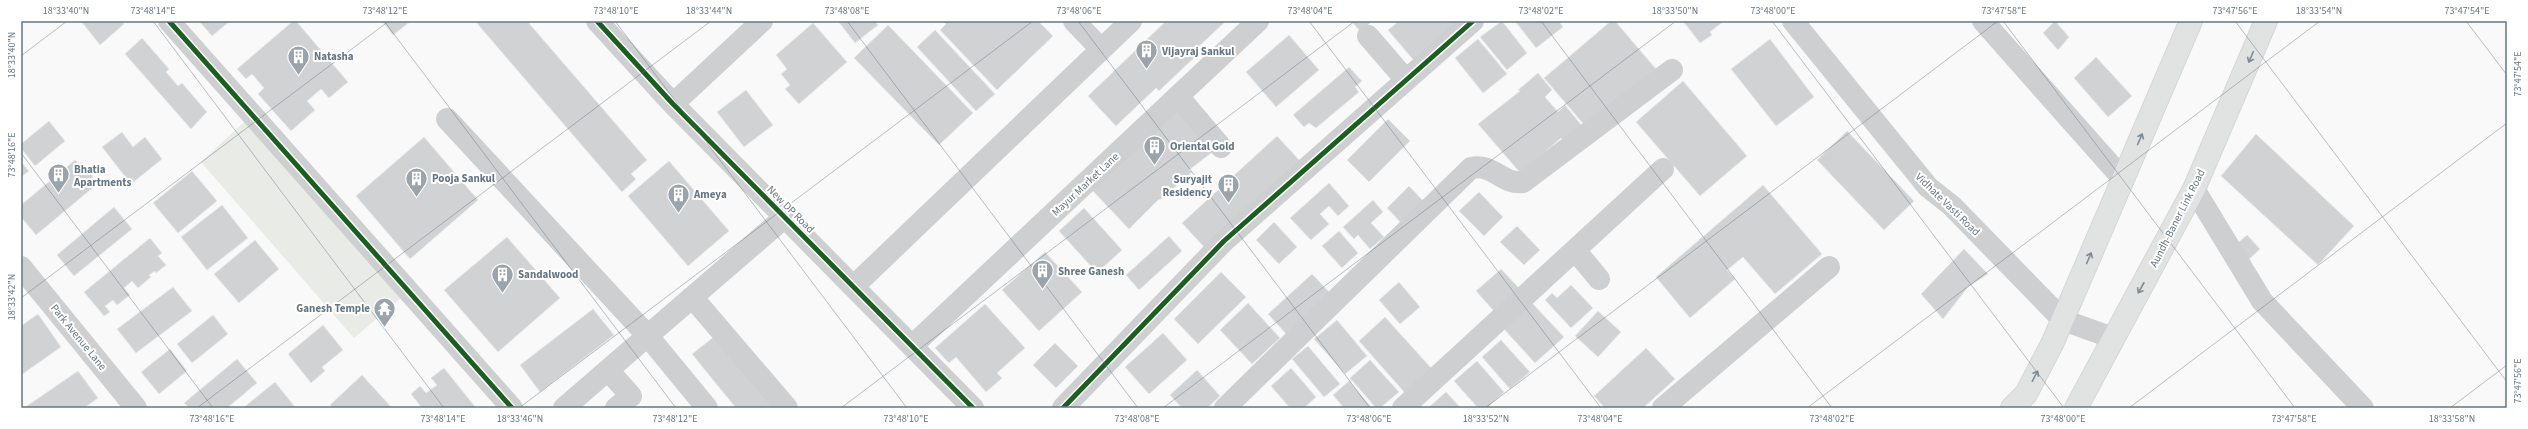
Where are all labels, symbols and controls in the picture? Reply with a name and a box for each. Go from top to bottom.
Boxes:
text: 18°33'40"N [43,4,89,18]
text: 73°48'14"E [130,4,176,18]
text: 73°48'12"E [362,4,408,18]
text: 73°48'10"E [593,4,639,18]
text: 18°33'44"N [686,4,732,18]
text: 73°48'08"E [824,4,870,18]
text: 73°48'06"E [1056,4,1102,18]
text: 73°48'04"E [1287,4,1333,18]
text: 73°48'02"E [1518,4,1564,18]
text: 18°33'50"N [1652,4,1698,18]
text: 73°48'00"E [1750,4,1796,18]
text: 73°47'58"E [1981,4,2027,18]
text: 73°47'56"E [2212,4,2258,18]
text: 18°33'54"N [2296,4,2342,18]
text: 73°47'54"E [2444,4,2490,18]
text: 18°33'40"N [5,32,19,78]
building icon: Vijayraj Sankul [1134,38,1160,71]
building icon: Natasha [286,43,312,76]
place label: Vijayraj Sankul [1161,44,1235,59]
place label: Natasha [314,49,354,64]
one-way arrow [2246,50,2254,62]
text: 73°47'54"E [2511,51,2525,97]
text: 73°48'16"E [5,132,19,178]
building icon: Oriental Gold [1142,133,1168,166]
one-way arrow [2137,133,2145,145]
place label: Oriental Gold [1170,139,1235,154]
street label: Mayur Market Lane [1048,149,1123,219]
building icon: Bhatia Apartments [46,162,72,195]
place label: Bhatia Apartments [73,162,131,190]
building icon: Pooja Sankul [404,165,430,198]
street label: Aundh-Baner Link Road [2146,167,2209,270]
street label: Vidhate Vasti Road [1912,170,1983,239]
place label: Pooja Sankul [432,171,496,186]
place label: Suryajit Residency [1163,172,1213,200]
building icon: Suryajit Residency [1215,172,1241,205]
building icon: Ameya [665,181,691,214]
street label: New DP Road [764,182,818,236]
place label: Ameya [693,187,727,202]
one-way arrow [2086,253,2093,265]
building icon: Shree Ganesh [1029,258,1055,291]
building icon: Sandalwood [489,261,515,294]
place label: Shree Ganesh [1058,264,1124,279]
place label: Sandalwood [518,267,578,282]
text: 18°33'42"N [5,274,19,320]
one-way arrow [2136,282,2144,294]
temple icon: Ganesh Temple [372,295,398,328]
street label: Park Avenue Lane [47,301,110,374]
place label: Ganesh Temple [296,301,370,316]
text: 73°47'56"E [2511,358,2525,404]
one-way arrow [2031,371,2039,383]
text: 73°48'16"E [189,412,235,426]
text: 73°48'14"E [420,412,466,426]
text: 18°33'46"N [497,412,543,426]
text: 73°48'12"E [652,412,698,426]
text: 73°48'10"E [883,412,929,426]
text: 73°48'08"E [1114,412,1160,426]
text: 73°48'06"E [1346,412,1392,426]
text: 18°33'52"N [1463,412,1509,426]
text: 73°48'04"E [1577,412,1623,426]
text: 73°48'02"E [1809,412,1855,426]
text: 73°48'00"E [2040,412,2086,426]
text: 73°47'58"E [2271,412,2317,426]
text: 18°33'58"N [2429,412,2475,426]

